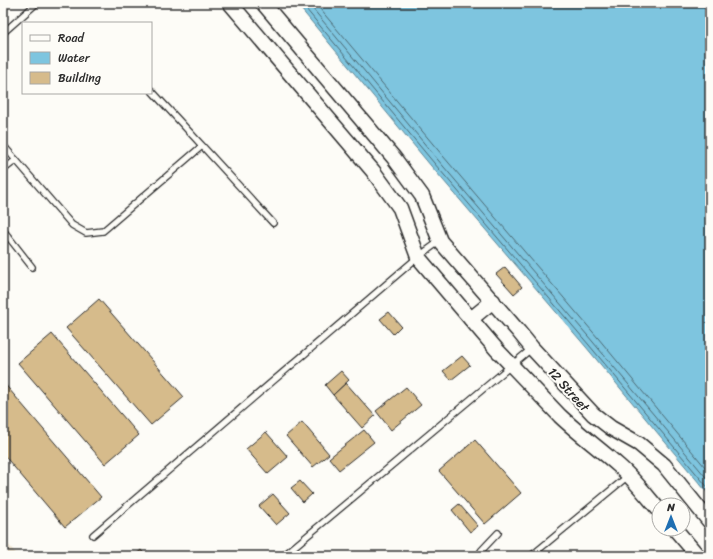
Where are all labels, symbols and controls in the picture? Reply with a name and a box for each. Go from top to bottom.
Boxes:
legend [22,22,152,94]
text: Road [58,27,85,49]
text: Water [58,47,91,69]
text: Building [58,67,101,89]
street label: 12 Street [542,361,596,418]
north arrow [651,497,691,537]
text: N [666,498,675,517]

